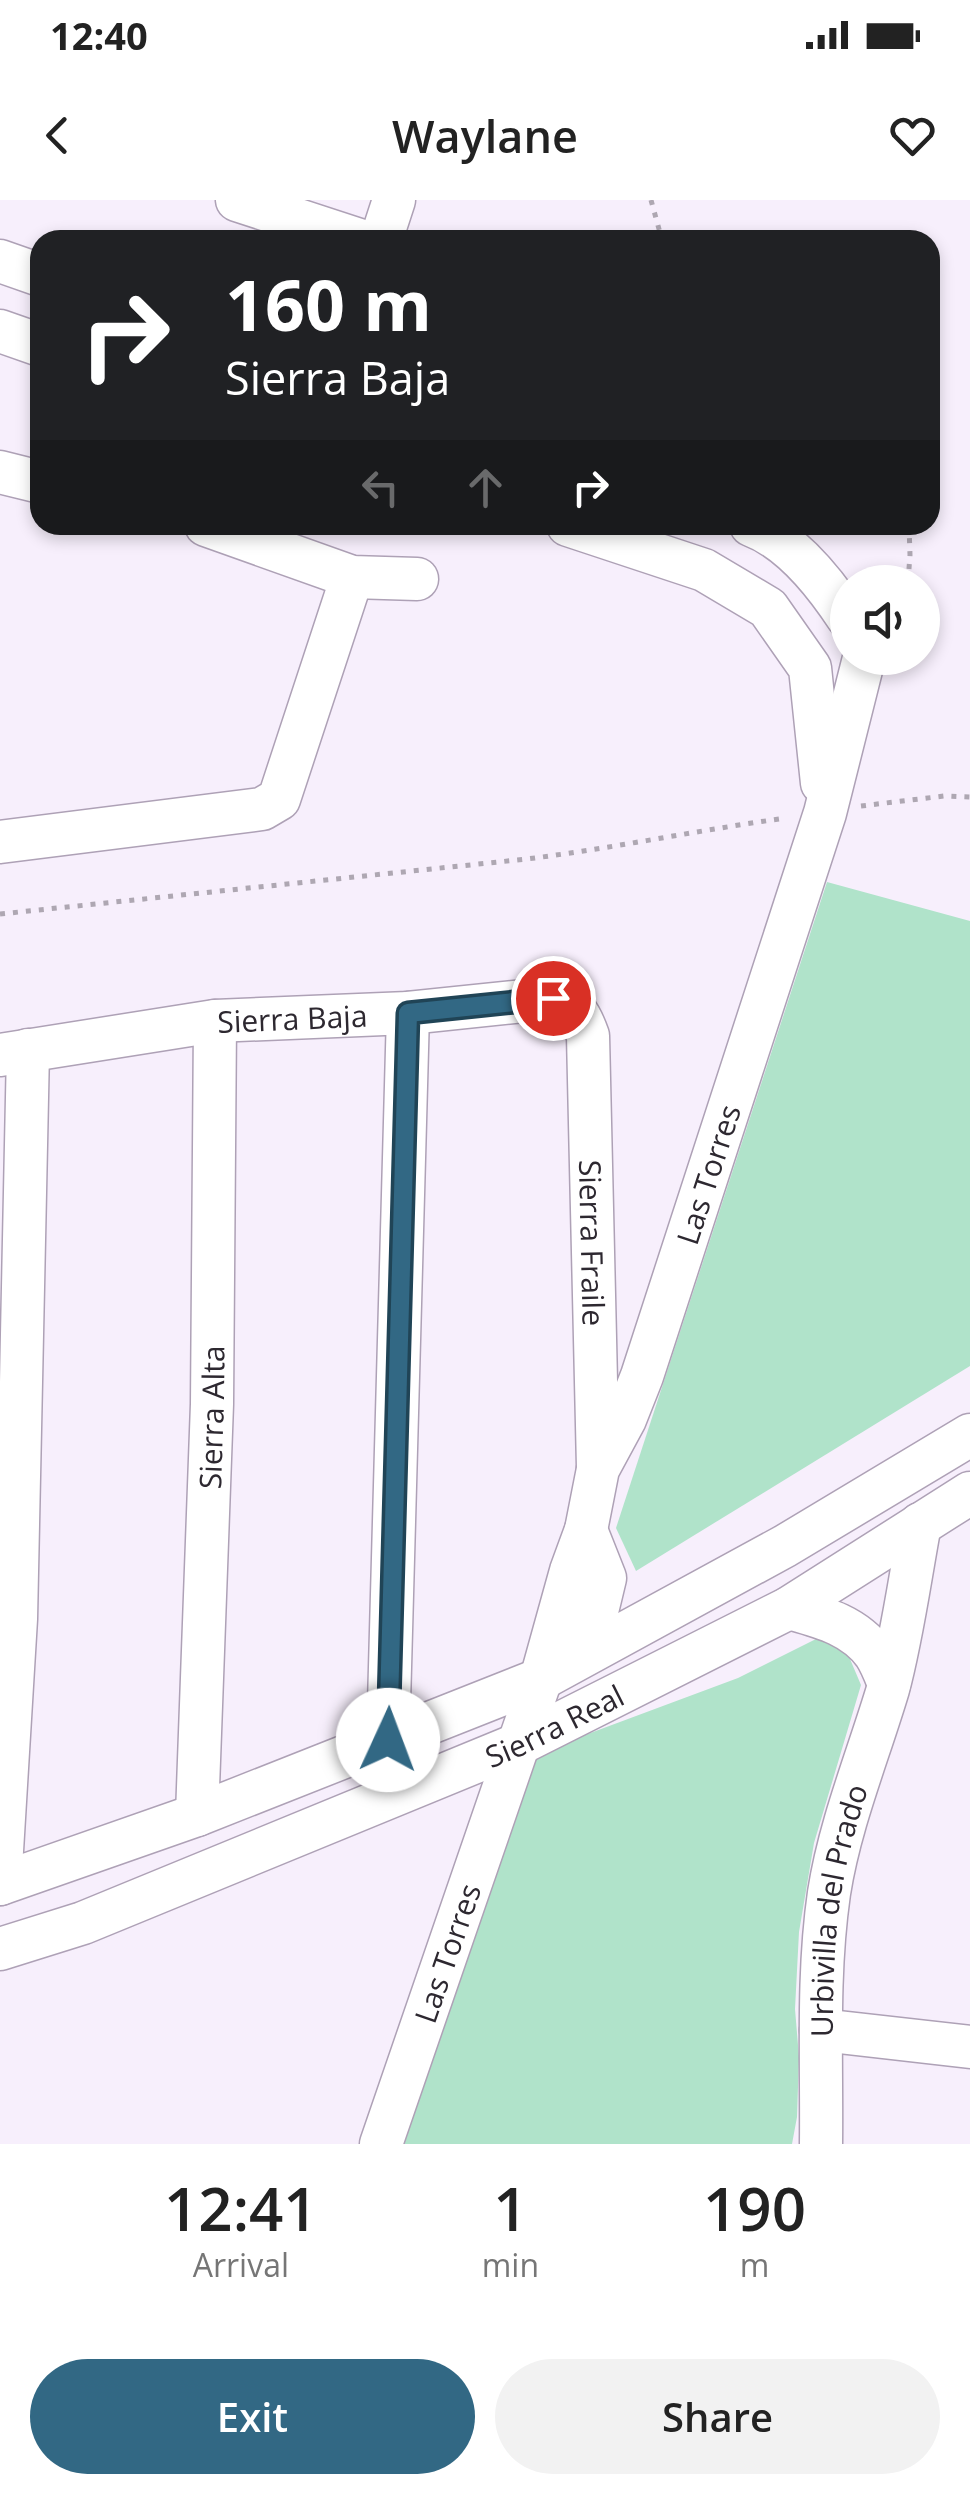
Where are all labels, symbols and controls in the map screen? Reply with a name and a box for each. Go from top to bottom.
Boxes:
text: 12:40 [50,9,148,61]
text: Waylane [392,105,578,166]
icon: back [30,108,85,163]
icon: heart [885,108,940,163]
text: 160 m [225,256,432,352]
icon: right [60,270,190,400]
text: Sierra Baja [225,347,450,408]
icon: left [353,460,408,515]
icon: ahead [458,460,513,515]
icon: right [563,460,618,515]
map controls [830,565,940,675]
button: sound [830,565,940,675]
pin [511,956,596,1041]
icon: arrive [526,971,581,1026]
street label: Sierra Baja [216,994,368,1041]
street label: Las Torres [666,1099,749,1249]
street label: Sierra Fraile [570,1159,615,1326]
street label: Sierra Alta [188,1345,233,1490]
street label: Sierra Real [479,1674,630,1776]
position arrow [336,1688,440,1792]
street label: Urbivilla del Prado [800,1779,876,2037]
street label: Las Torres [404,1878,490,2028]
text: 12:41 [164,2167,318,2249]
text: 1 [493,2167,528,2249]
text: 190 [703,2167,806,2249]
text: Arrival [193,2243,289,2286]
text: min [482,2243,539,2286]
text: m [740,2243,769,2286]
button: Exit [30,2359,475,2474]
button: Share [495,2359,940,2474]

